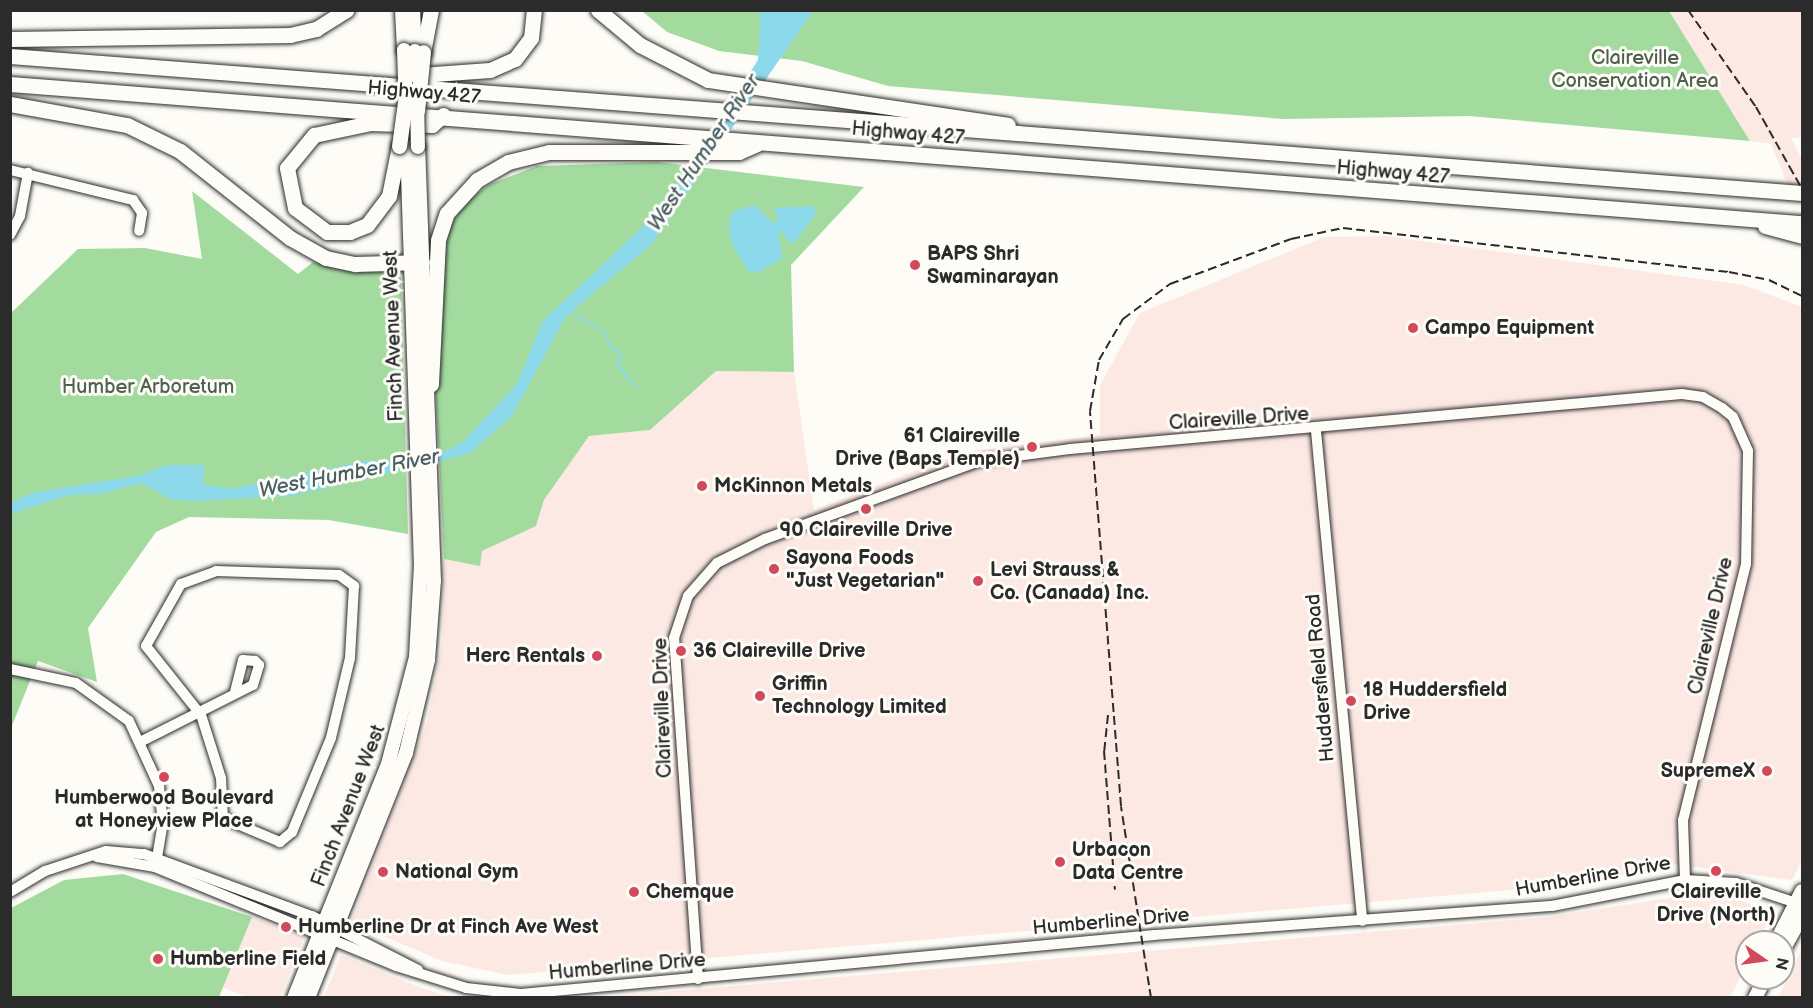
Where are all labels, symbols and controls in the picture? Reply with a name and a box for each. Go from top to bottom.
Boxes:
park label: Claireville Conservation Area [1551,47,1719,94]
water label: West Humber River [642,70,766,236]
street label: Highway 427 [366,76,482,110]
street label: Highway 427 [850,117,966,151]
street label: Highway 427 [1335,156,1451,190]
place label: BAPS Shri Swaminarayan [927,242,1059,289]
street label: Finch Avenue West [379,249,409,423]
marker: BAPS Shri Swaminarayan [908,258,922,272]
place label: Campo Equipment [1425,316,1594,340]
marker: Campo Equipment [1406,321,1420,335]
park label: Humber Arboretum [62,375,234,399]
street label: Claireville Drive [1168,402,1310,436]
place label: 61 Claireville Drive (Baps Temple) [835,424,1020,471]
marker: 61 Claireville Drive (Baps Temple) [1025,440,1039,454]
water label: West Humber River [257,444,441,504]
place label: McKinnon Metals [714,474,872,498]
marker: McKinnon Metals [695,479,709,493]
marker: 90 Claireville Drive [859,502,873,516]
place label: 90 Claireville Drive [780,518,952,542]
place label: Sayona Foods "Just Vegetarian" [786,546,945,593]
street label: Claireville Drive [1684,555,1738,697]
place label: Levi Strauss & Co. (Canada) Inc. [990,558,1149,605]
marker: Sayona Foods "Just Vegetarian" [767,562,781,576]
marker: Levi Strauss & Co. (Canada) Inc. [971,574,985,588]
street label: Huddersfield Road [1302,593,1340,763]
street label: Claireville Drive [649,637,677,779]
place label: 36 Claireville Drive [693,639,866,663]
place label: Herc Rentals [466,644,585,668]
marker: 36 Claireville Drive [674,644,688,658]
marker: Herc Rentals [590,649,604,663]
place label: Griffin Technology Limited [772,672,947,719]
place label: 18 Huddersfield Drive [1363,678,1507,725]
marker: Griffin Technology Limited [753,689,767,703]
marker: 18 Huddersfield Drive [1344,694,1358,708]
street label: Finch Avenue West [307,721,391,891]
place label: SupremeX [1661,759,1755,783]
marker: SupremeX [1760,764,1774,778]
marker: Humberwood Boulevard at Honeyview Place [157,770,171,784]
place label: Humberwood Boulevard at Honeyview Place [54,786,274,833]
place label: Urbacon Data Centre [1072,838,1183,885]
street label: Humberline Drive [1513,852,1673,902]
marker: Urbacon Data Centre [1053,855,1067,869]
place label: National Gym [395,860,518,884]
marker: Claireville Drive (North) [1709,864,1723,878]
marker: National Gym [376,865,390,879]
place label: Chemque [646,880,734,904]
place label: Claireville Drive (North) [1656,880,1776,927]
marker: Chemque [627,885,641,899]
street label: Humberline Drive [1031,903,1191,941]
place label: Humberline Dr at Finch Ave West [298,915,598,939]
marker: Humberline Dr at Finch Ave West [279,920,293,934]
north arrow [1735,930,1795,990]
place label: Humberline Field [170,947,326,971]
street label: Humberline Drive [547,948,707,986]
marker: Humberline Field [151,952,165,966]
text: N [1770,956,1792,972]

